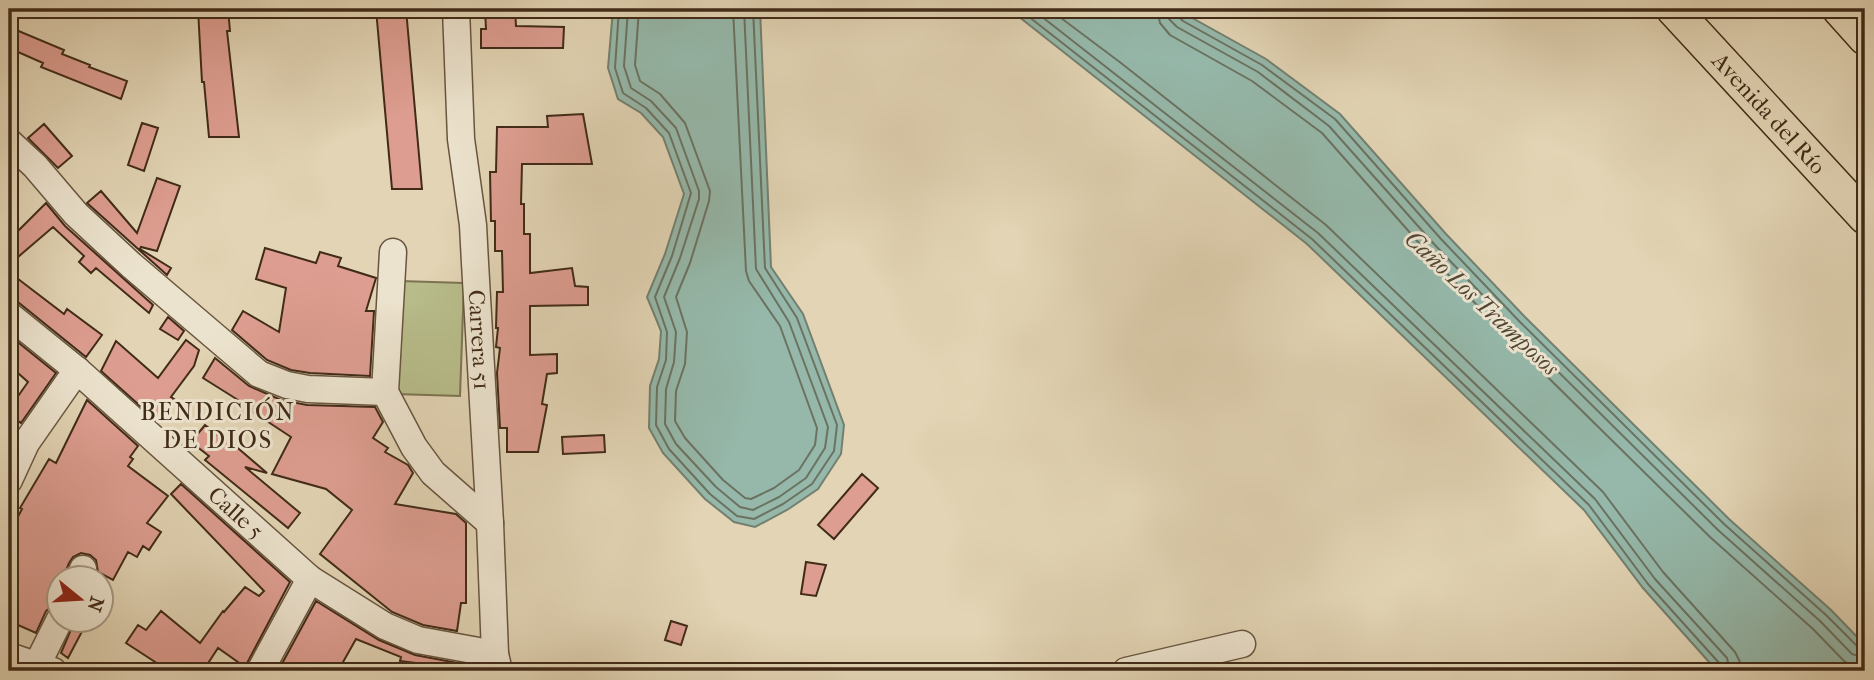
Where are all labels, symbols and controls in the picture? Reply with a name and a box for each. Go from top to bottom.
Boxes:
street label: Avenida del Río [1706,47,1831,180]
water label: Caño Los Tramposos [1399,225,1565,382]
street label: Carrera 51 [463,289,495,391]
district label: BENDICIÓN DE DIOS [140,397,296,454]
street label: Calle 5 [202,481,269,545]
north arrow [46,564,116,634]
text: N [82,594,108,615]

